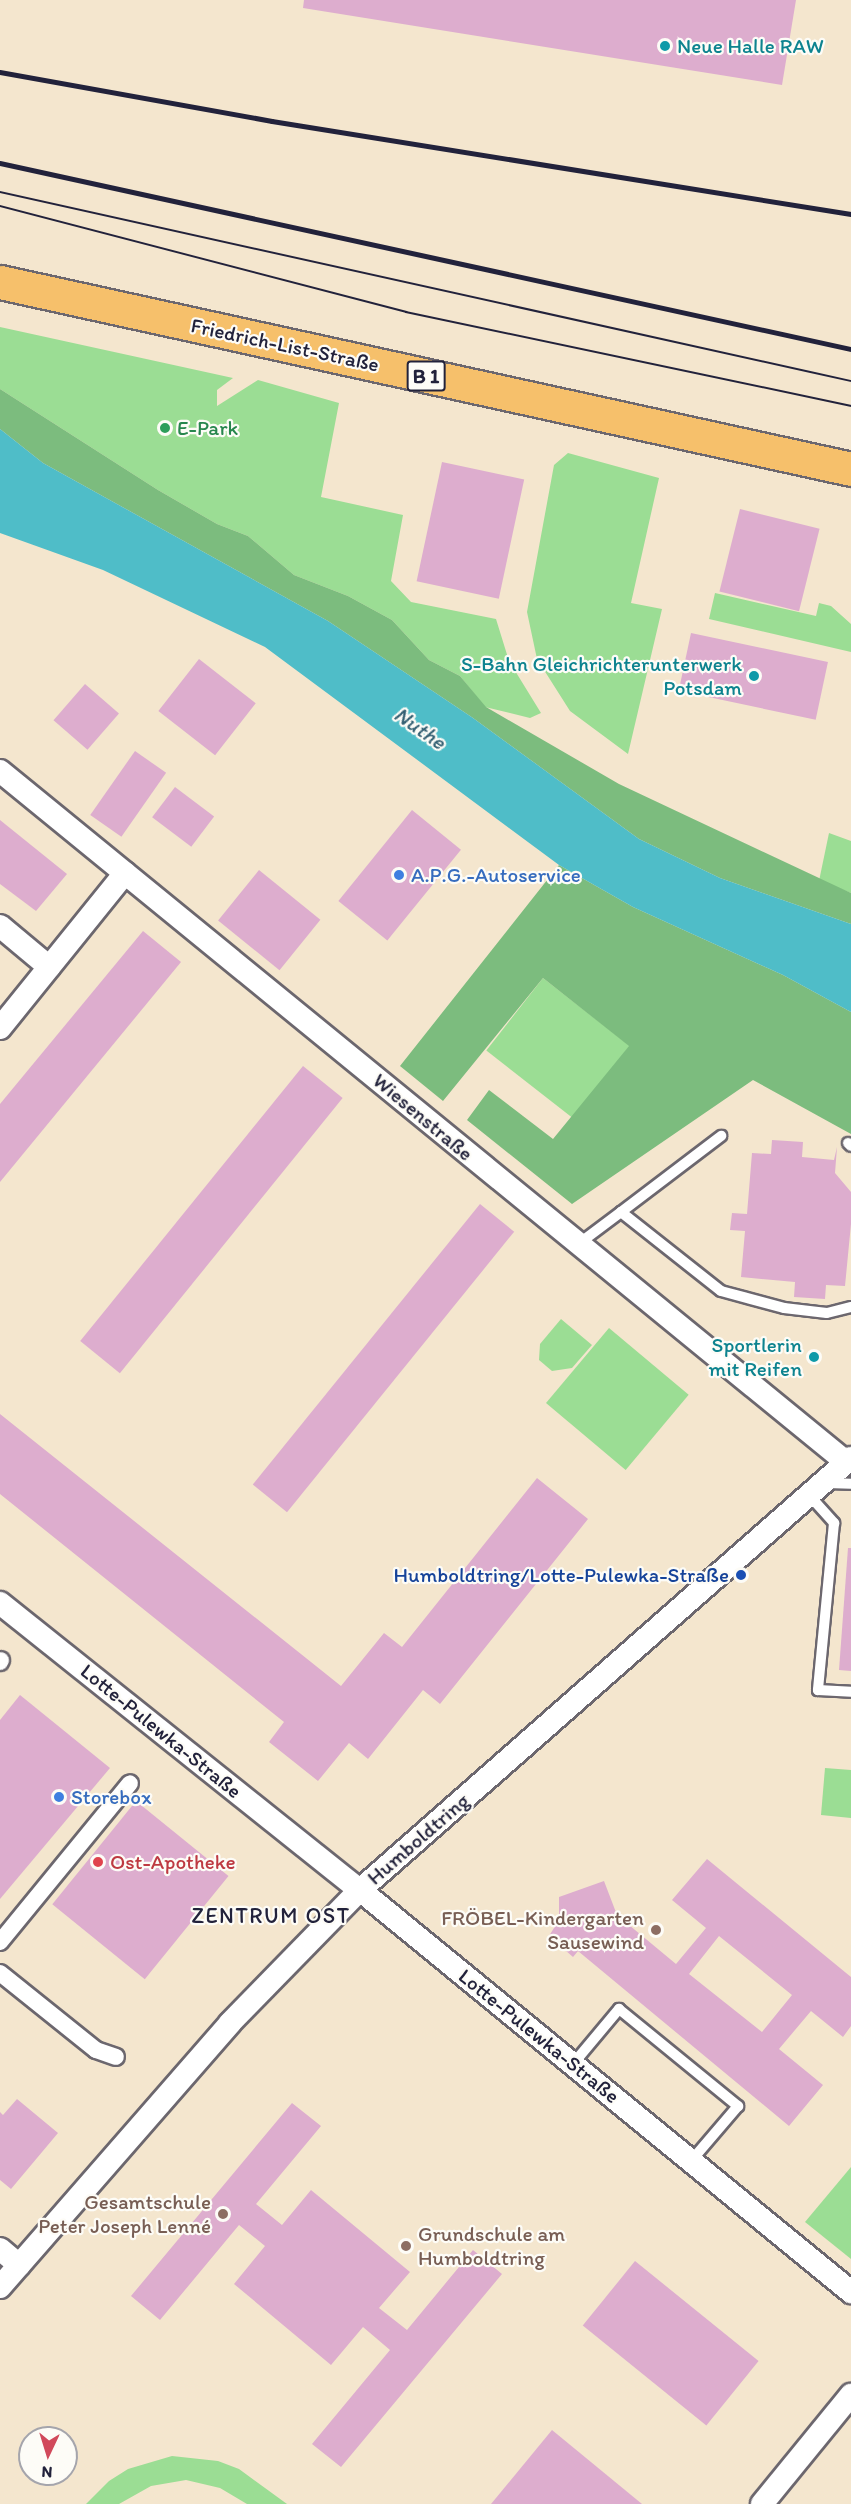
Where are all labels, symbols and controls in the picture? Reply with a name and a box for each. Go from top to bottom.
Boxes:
place label: Neue Halle RAW [677,33,824,59]
marker: Neue Halle RAW [658,39,672,53]
street label: Friedrich-List-Straße [189,313,381,377]
road number: B 1 [406,359,446,393]
place label: E-Park [177,415,238,441]
marker: E-Park [158,421,172,435]
place label: S-Bahn Gleichrichterunterwerk Potsdam [461,651,742,701]
marker: S-Bahn Gleichrichterunterwerk Potsdam [747,669,761,683]
water label: Nuthe [389,701,451,755]
place label: A.P.G.-Autoservice [411,862,581,888]
marker: A.P.G.-Autoservice [392,868,406,882]
street label: Wiesenstraße [368,1068,478,1166]
place label: Sportlerin mit Reifen [709,1332,802,1382]
marker: Sportlerin mit Reifen [807,1350,821,1364]
place label: Humboldtring/Lotte-Pulewka-Straße [394,1562,729,1588]
marker: Humboldtring/Lotte-Pulewka-Straße [734,1568,748,1582]
street label: Lotte-Pulewka-Straße [75,1658,247,1804]
place label: Storebox [71,1784,151,1810]
street label: Humboldtring [362,1788,474,1890]
marker: Storebox [52,1790,66,1804]
place label: Ost-Apotheke [110,1849,236,1875]
marker: Ost-Apotheke [91,1855,105,1869]
district label: ZENTRUM OST [191,1903,351,1929]
place label: FRÖBEL-Kindergarten Sausewind [441,1905,644,1955]
marker: FRÖBEL-Kindergarten Sausewind [649,1923,663,1937]
street label: Lotte-Pulewka-Straße [453,1963,625,2109]
place label: Gesamtschule Peter Joseph Lenné [39,2189,211,2239]
marker: Gesamtschule Peter Joseph Lenné [216,2207,230,2221]
place label: Grundschule am Humboldtring [418,2221,566,2271]
marker: Grundschule am Humboldtring [399,2239,413,2253]
north arrow [18,2426,78,2486]
text: N [41,2463,53,2482]

